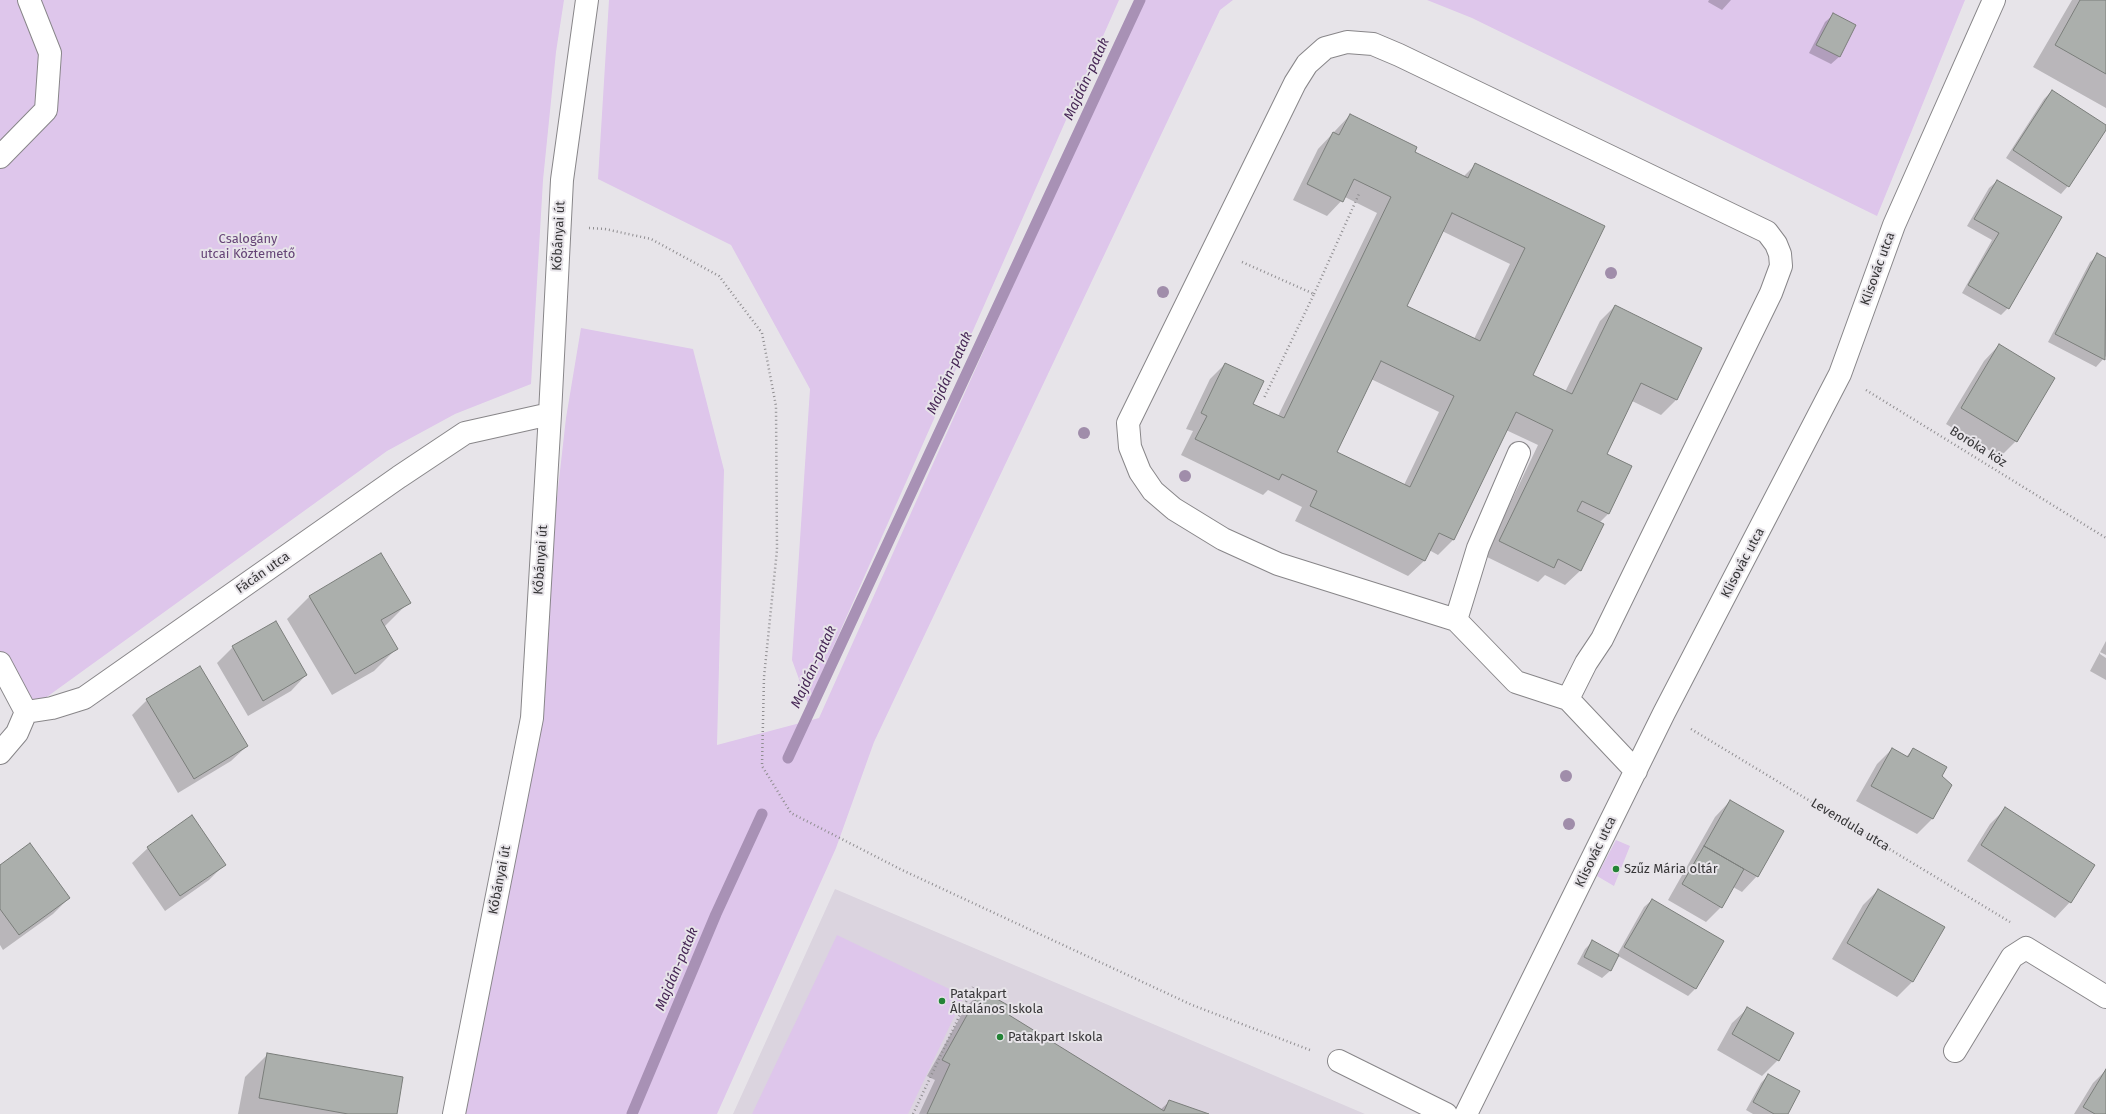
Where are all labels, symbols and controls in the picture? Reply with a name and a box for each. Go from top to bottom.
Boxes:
water label: Majdán-patak [1061,35,1113,123]
street label: Kőbányai út [549,201,569,271]
street label: Klisovác utca [1858,230,1898,308]
park label: Csalogány utcai Köztemető [201,231,295,262]
water label: Majdán-patak [924,329,976,417]
street label: Boróka köz [1947,423,2009,471]
street label: Kőbányai út [531,525,551,595]
street label: Klisovác utca [1718,525,1768,601]
street label: Fácán utca [233,549,293,597]
water label: Majdán-patak [788,623,840,711]
street label: Levendula utca [1808,795,1892,855]
street label: Klisovác utca [1572,814,1620,890]
street label: Kőbányai út [486,844,514,916]
place label: Szűz Mária oltár [1624,861,1718,877]
marker: Szűz Mária oltár [1611,864,1621,874]
water label: Majdán-patak [652,925,702,1013]
place label: Patakpart Általános Iskola [950,986,1043,1017]
marker: Patakpart Általános Iskola [937,996,947,1006]
place label: Patakpart Iskola [1008,1029,1103,1045]
marker: Patakpart Iskola [995,1032,1005,1042]

